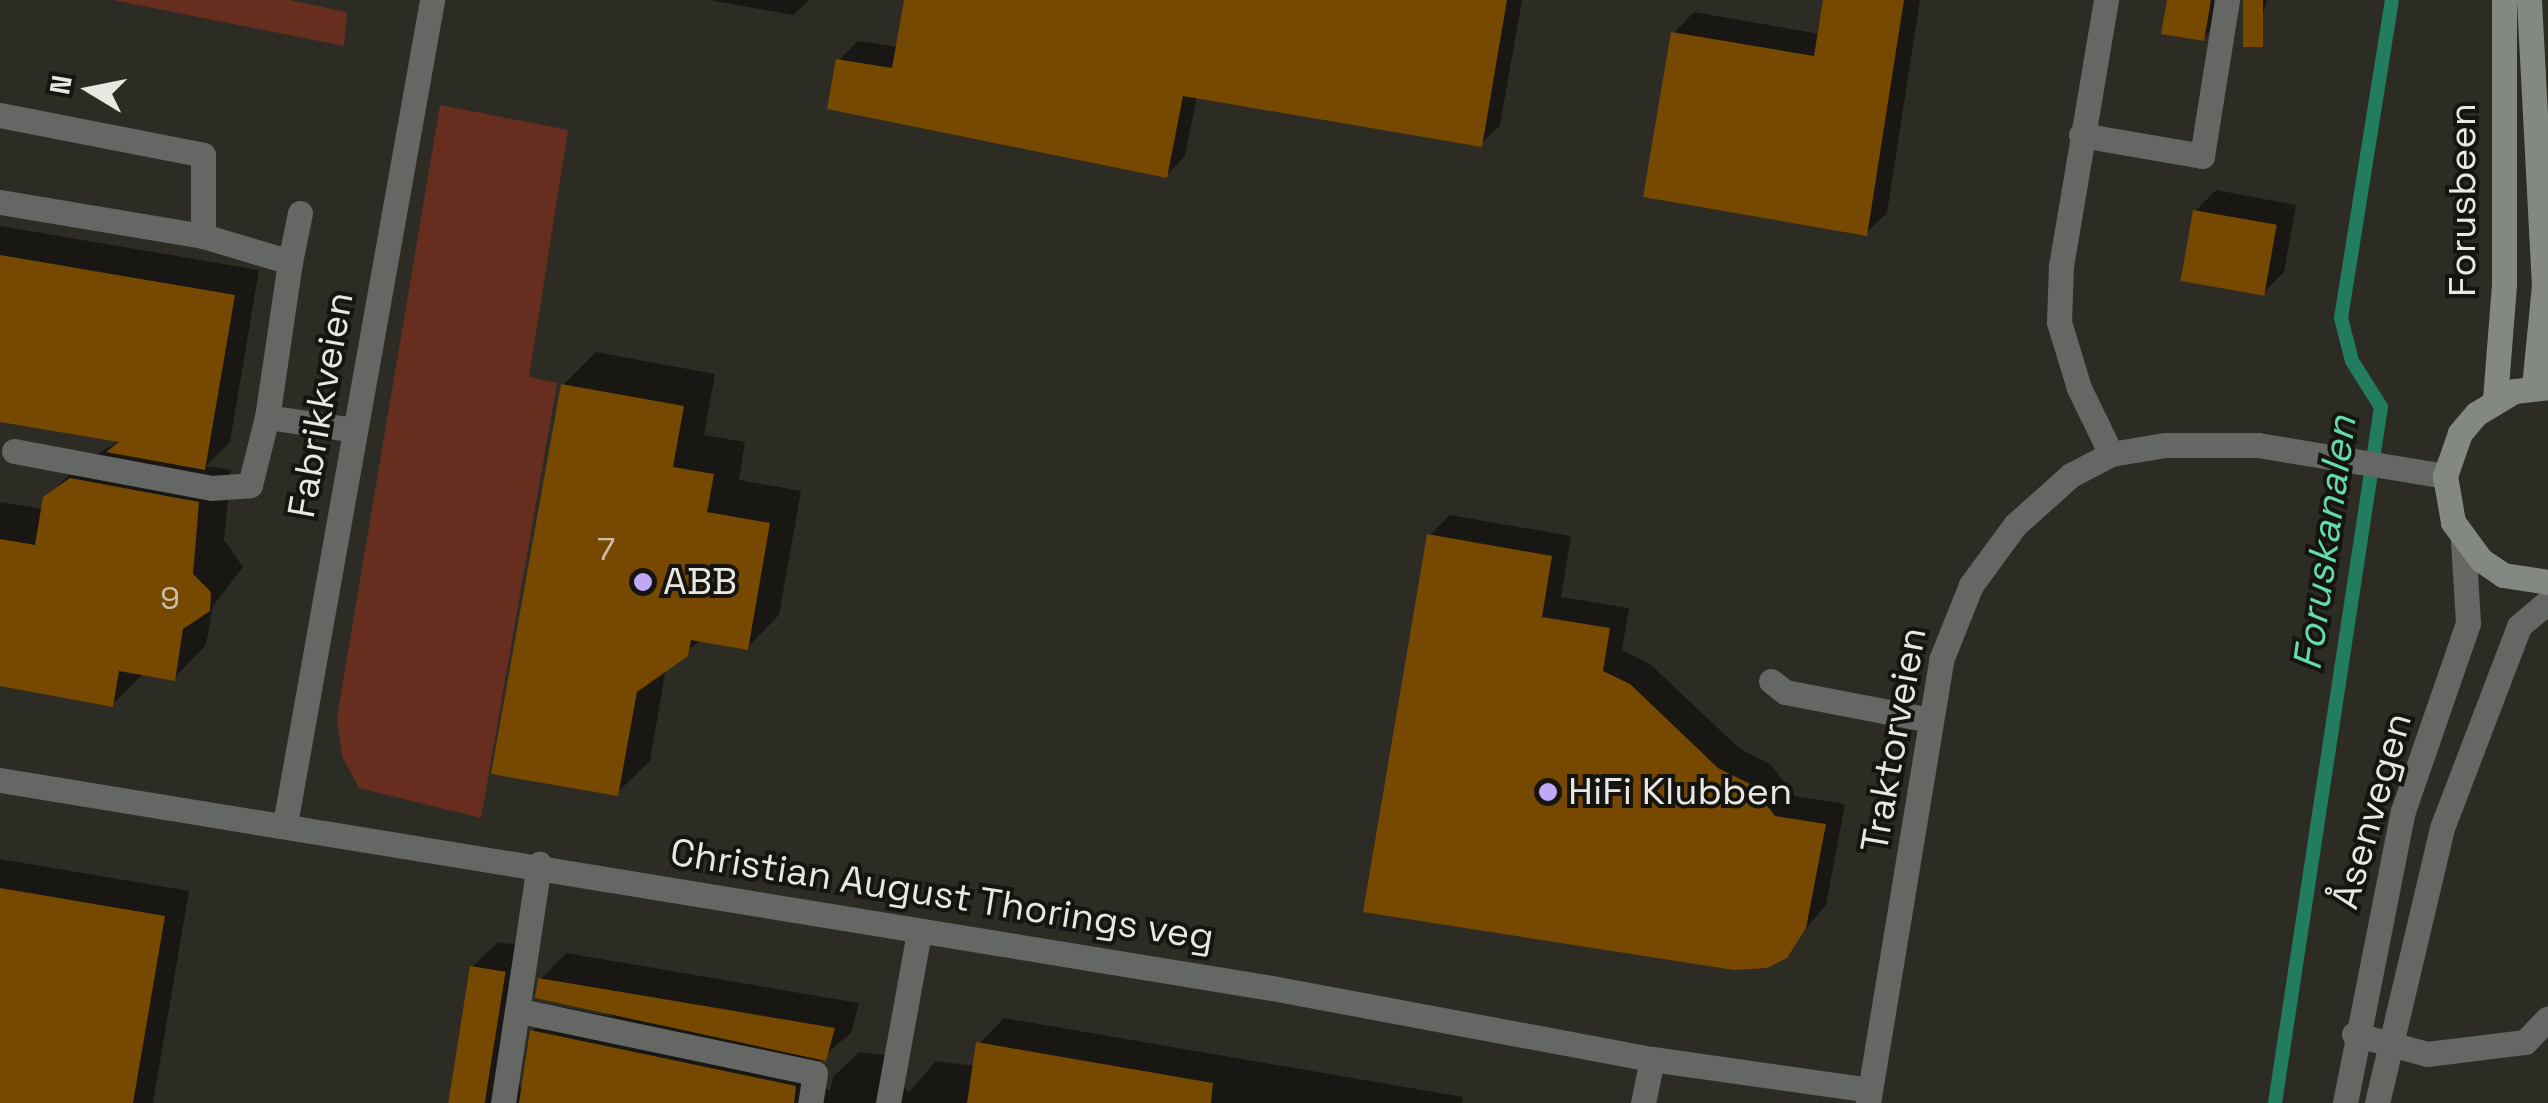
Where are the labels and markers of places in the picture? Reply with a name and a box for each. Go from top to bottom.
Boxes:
place label: ABB [663,559,737,605]
marker: ABB [632,571,654,593]
place label: HiFi Klubben [1568,769,1792,815]
marker: HiFi Klubben [1537,781,1559,803]

